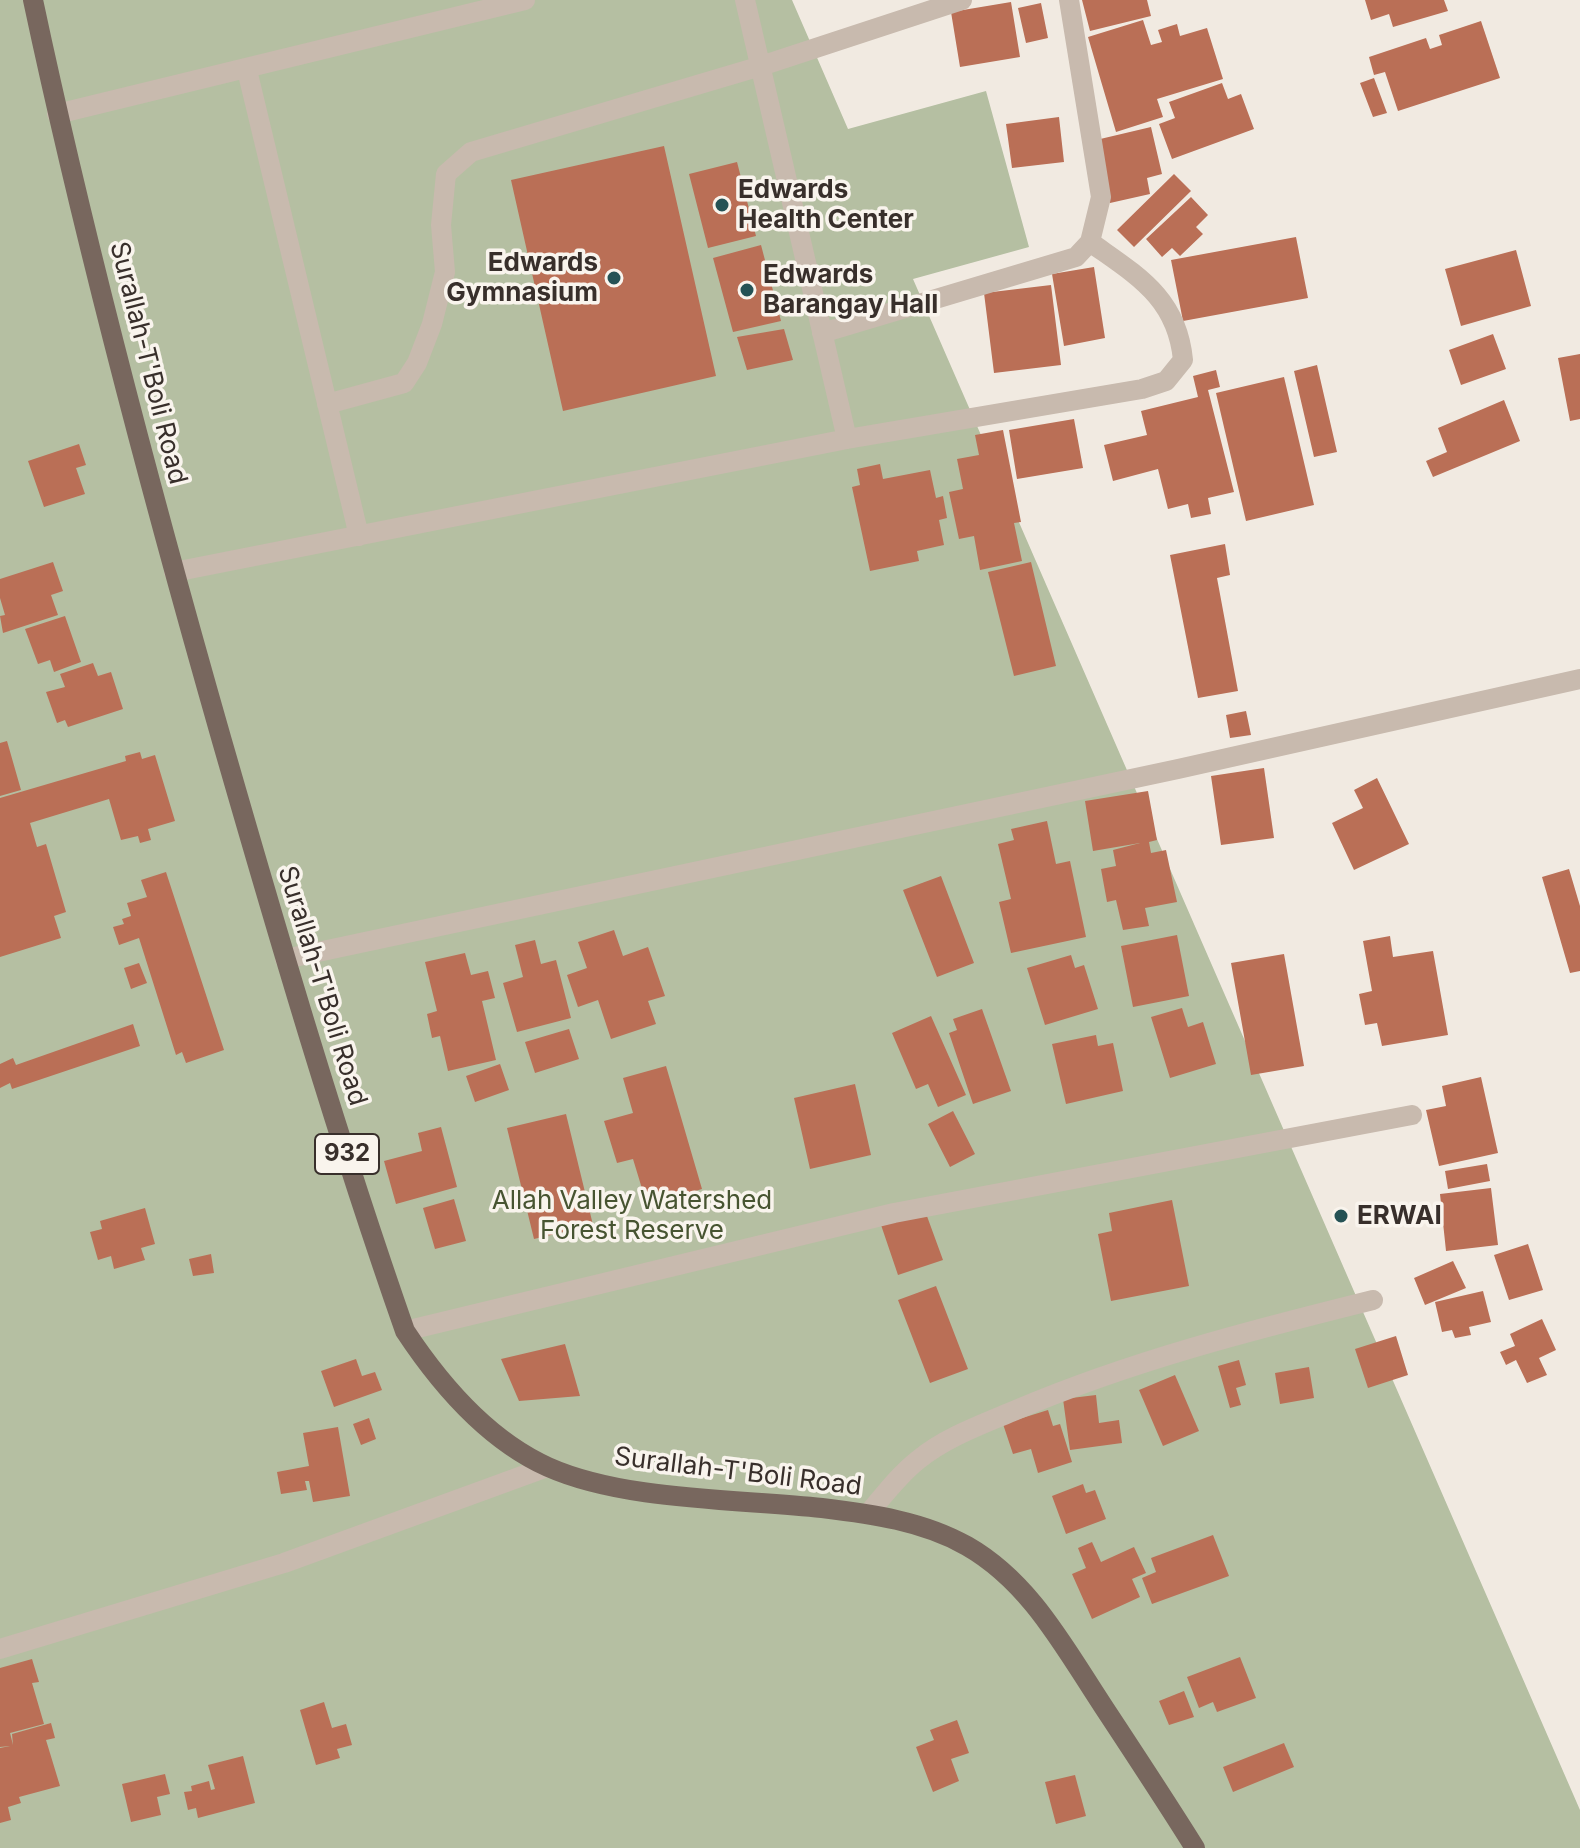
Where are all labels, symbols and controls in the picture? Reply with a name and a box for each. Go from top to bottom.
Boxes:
place label: Edwards Health Center [738,174,914,236]
marker: Edwards Health Center [713,196,731,214]
street label: Surallah-T'Boli Road [103,238,193,488]
place label: Edwards Gymnasium [446,247,598,308]
place label: Edwards Barangay Hall [763,259,938,320]
marker: Edwards Gymnasium [605,269,623,287]
marker: Edwards Barangay Hall [738,281,756,299]
street label: Surallah-T'Boli Road [271,862,373,1110]
road number: 932 [315,1134,379,1174]
park label: Allah Valley Watershed Forest Reserve [492,1185,772,1246]
place label: ERWAI [1357,1200,1442,1232]
marker: ERWAI [1332,1207,1350,1225]
street label: Surallah-T'Boli Road [613,1441,863,1503]

